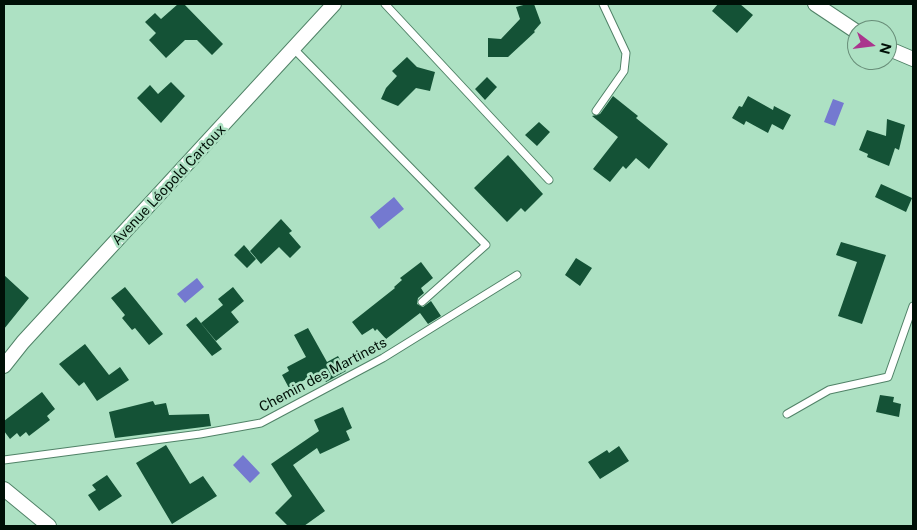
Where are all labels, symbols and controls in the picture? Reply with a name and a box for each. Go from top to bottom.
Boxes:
north arrow [847,20,897,70]
text: N [876,41,895,56]
street label: Avenue Léopold Cartoux [109,121,229,249]
street label: Chemin des Martinets [256,334,390,416]

